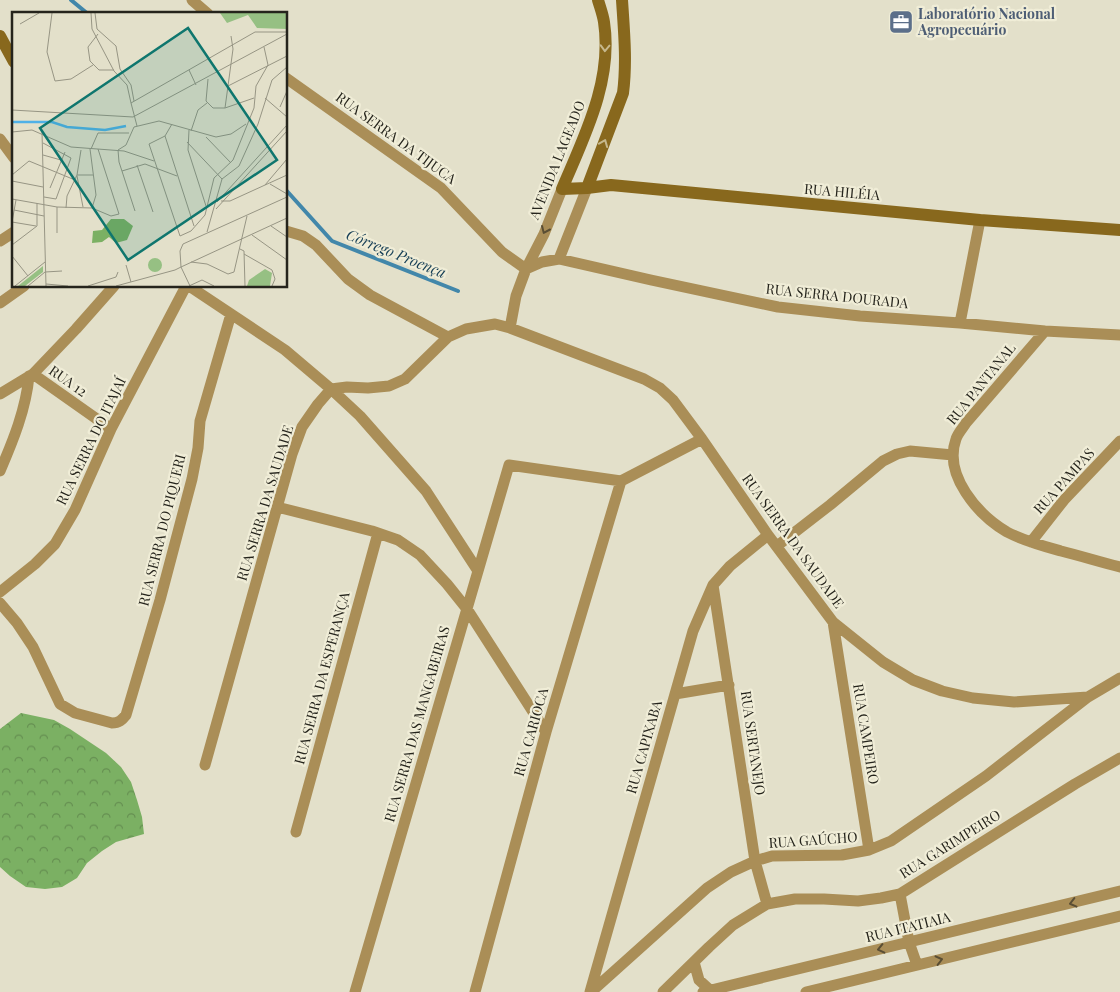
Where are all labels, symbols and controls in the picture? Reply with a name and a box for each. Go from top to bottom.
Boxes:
place label: Laboratório Nacional Agropecuário [917,4,1056,39]
office icon: Laboratório Nacional Agropecuário [888,9,914,35]
inset map [12,12,288,288]
one-way arrow [600,44,610,52]
street label: RUA SERRA DA TIJUCA [332,87,461,188]
street label: AVENIDA LAGEADO [524,98,589,223]
one-way arrow [598,139,608,147]
street label: RUA HILÉIA [803,179,881,204]
water label: Córrego Proença [344,224,449,282]
one-way arrow [541,225,552,234]
street label: RUA SERRA DOURADA [765,279,909,312]
street label: RUA PANTANAL [942,339,1019,428]
street label: RUA 12 [46,361,91,401]
street label: RUA SERRA DO ITAJAÍ [51,373,130,508]
street label: RUA SERRA DA SAUDADE [232,423,297,583]
street label: RUA PAMPAS [1029,444,1098,518]
street label: RUA SERRA DO PIQUERI [133,452,190,608]
street label: RUA SERRA DA SAUDADE [738,470,849,612]
street label: RUA SERRA DA ESPERANÇA [289,589,354,766]
street label: RUA SERRA DAS MANGABEIRAS [379,624,454,824]
street label: RUA CAMPEIRO [849,682,884,786]
street label: RUA CARIOCA [509,685,552,778]
street label: RUA SERTANEJO [737,689,770,796]
street label: RUA CAPIXABA [621,698,666,796]
street label: RUA GARIMPEIRO [896,805,1004,882]
street label: RUA GAÚCHO [768,827,858,852]
one-way arrow [1068,897,1077,908]
street label: RUA ITATIAIA [863,907,953,946]
one-way arrow [876,943,885,954]
one-way arrow [934,955,943,966]

